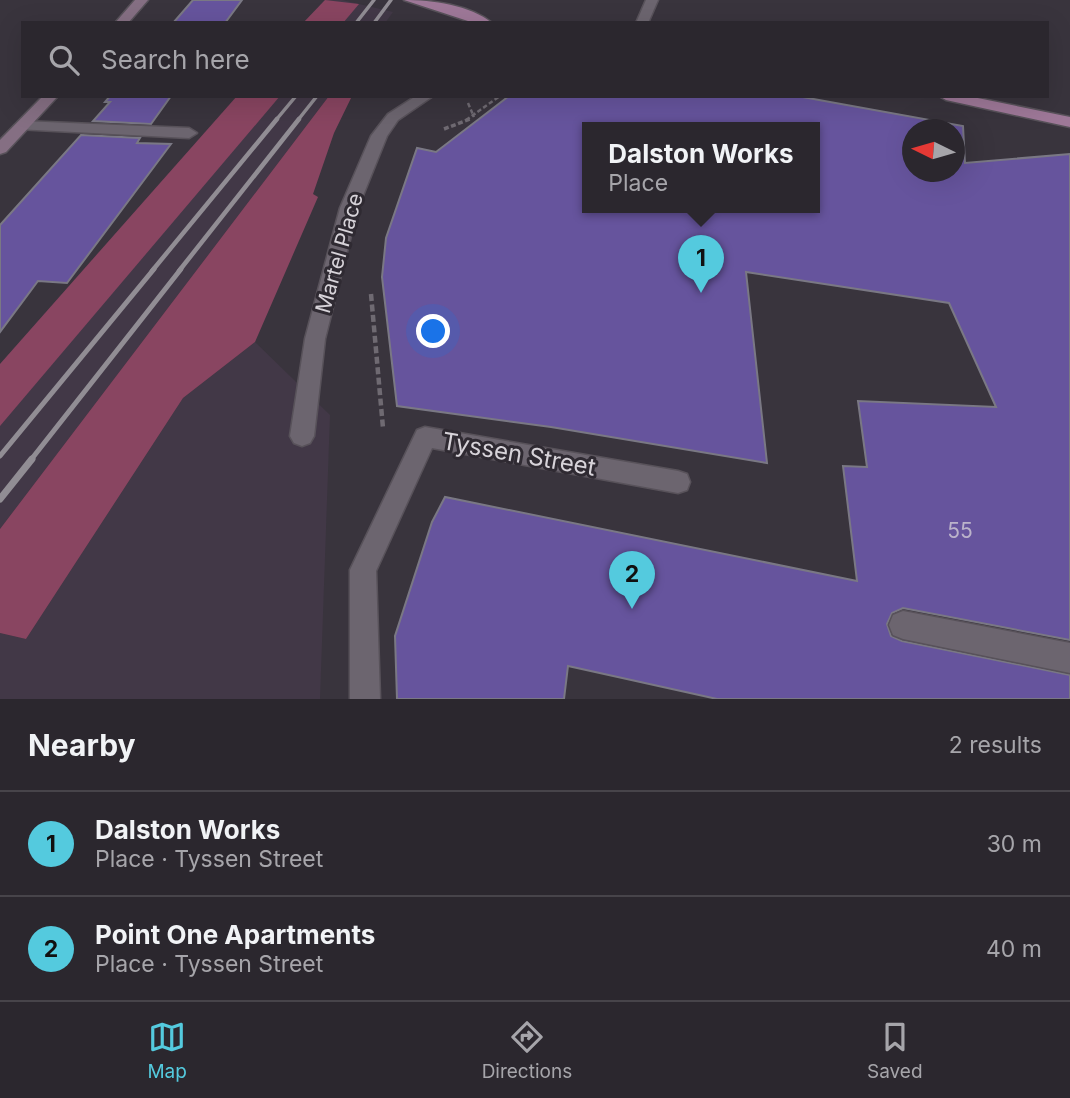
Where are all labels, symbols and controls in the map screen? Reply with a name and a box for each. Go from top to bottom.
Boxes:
search box [21,21,1049,98]
icon: search [45,41,83,79]
text: Search here [101,44,250,75]
north arrow [902,119,965,182]
popup [582,122,820,213]
text: Dalston Works [608,138,794,169]
text: Place [608,169,668,197]
street label: Martel Place [310,190,368,316]
pin: 1 [678,235,724,293]
your location [416,314,450,348]
street label: Tyssen Street [440,426,598,482]
house number: 55 [947,518,973,543]
pin: 2 [609,551,655,609]
text: Nearby [28,727,136,763]
text: 2 results [949,731,1042,759]
text: Dalston Works [95,814,280,845]
text: 1 [46,830,56,858]
text: 30 m [987,830,1042,858]
text: Place · Tyssen Street [95,845,323,873]
text: Point One Apartments [95,919,375,950]
text: 2 [44,935,58,963]
text: 40 m [986,935,1042,963]
text: Place · Tyssen Street [95,950,323,978]
tab: Map [147,1018,187,1083]
tab: Directions [482,1018,572,1083]
tab: Saved [867,1018,923,1083]

